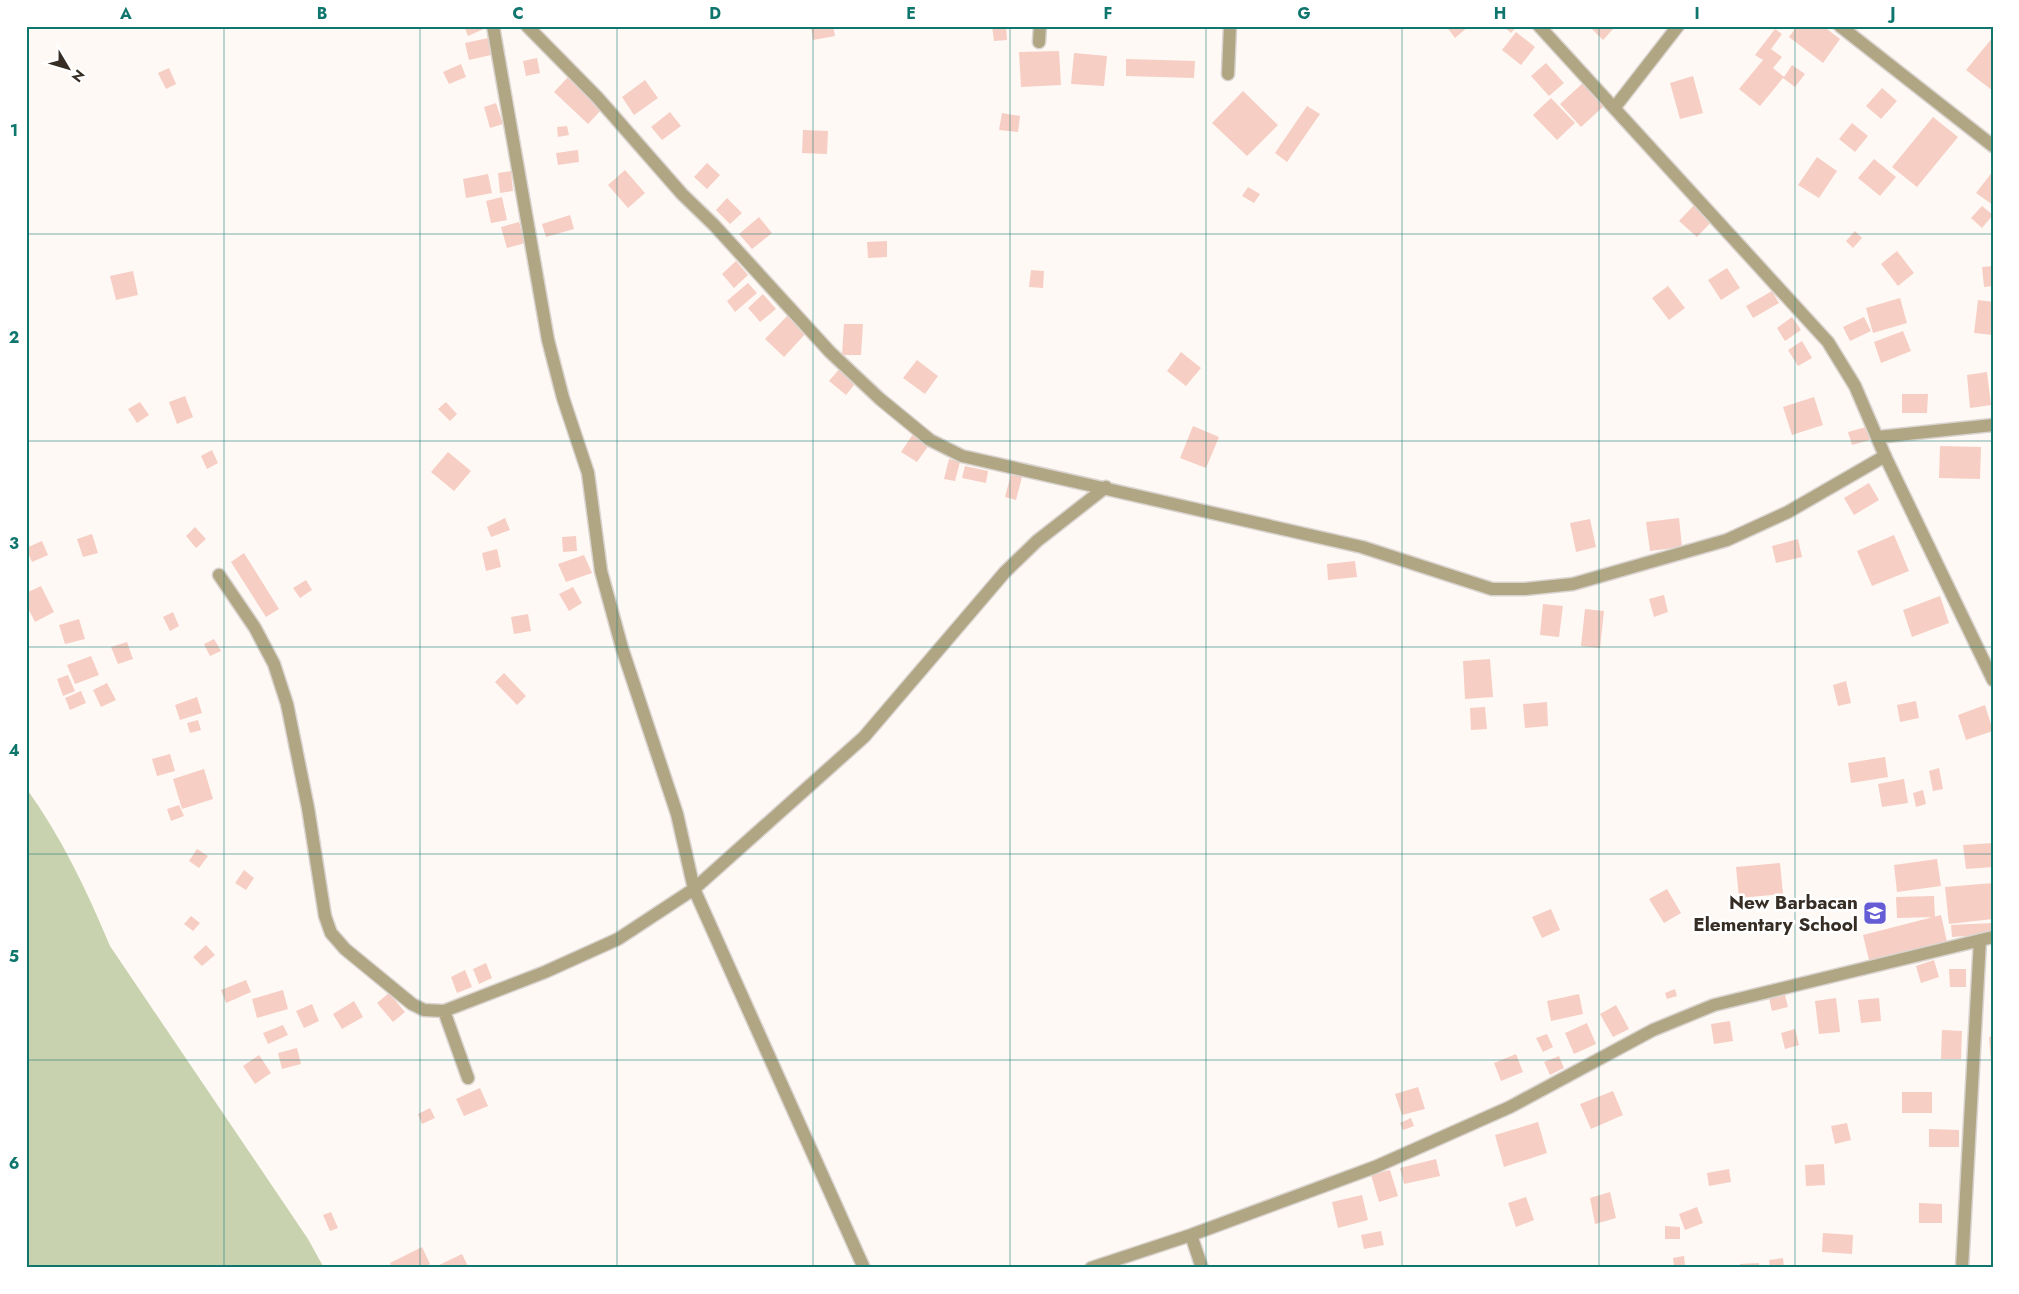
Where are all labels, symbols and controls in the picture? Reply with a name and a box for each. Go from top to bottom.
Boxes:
text: A [119,2,132,25]
text: B [317,2,327,25]
text: C [512,2,524,25]
text: D [709,2,721,25]
text: E [906,2,916,25]
text: F [1104,2,1112,25]
text: G [1297,2,1311,25]
text: H [1494,2,1506,25]
text: I [1694,2,1700,25]
text: J [1887,2,1896,25]
north arrow [42,42,92,92]
text: N [67,65,90,87]
text: 1 [10,119,18,142]
text: 2 [9,326,19,349]
text: 3 [9,532,19,555]
text: 4 [8,739,20,762]
place label: New Barbacan Elementary School [1693,889,1858,938]
school or university icon: New Barbacan Elementary School [1862,900,1888,926]
text: 5 [9,945,19,968]
text: 6 [9,1152,19,1175]

